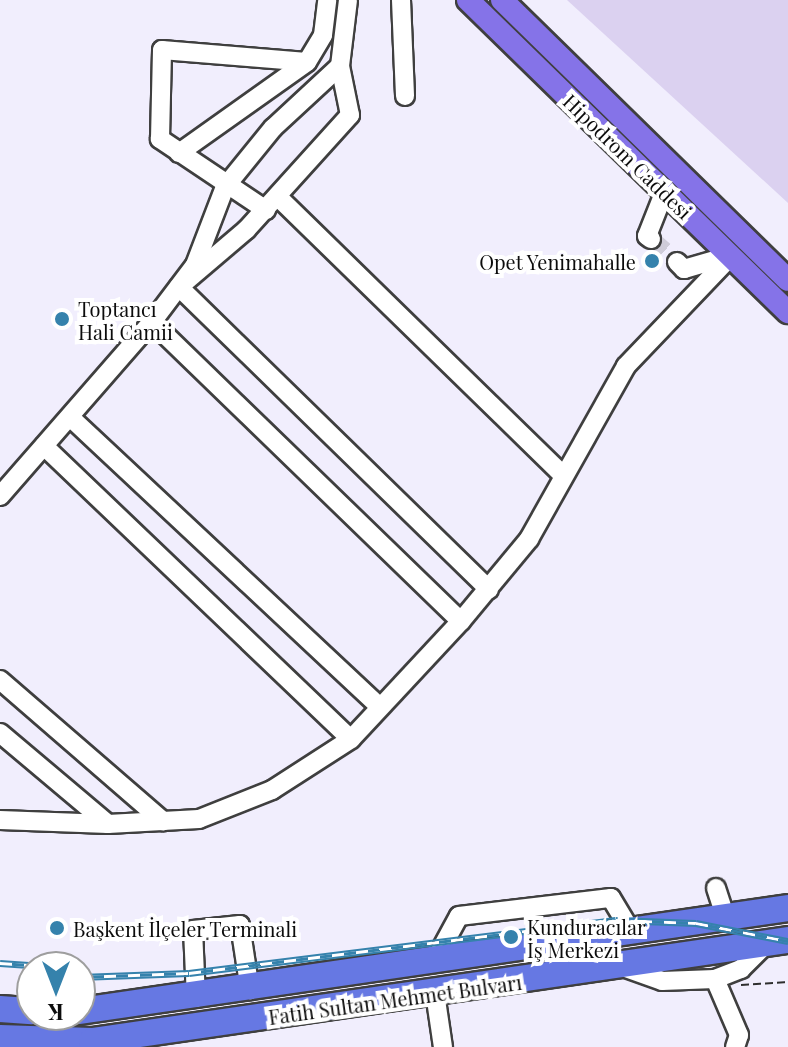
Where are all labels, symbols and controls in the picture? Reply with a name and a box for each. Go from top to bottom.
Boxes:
street label: Hipodrom Caddesi [559,89,697,223]
place label: Opet Yenimahalle [478,249,636,273]
marker: Opet Yenimahalle [643,252,661,270]
place label: Toptancı Hali Camii [78,296,173,343]
marker: Toptancı Hali Camii [53,310,71,328]
place label: Kunduracılar İş Merkezi [527,914,646,961]
place label: Başkent İlçeler Terminali [73,916,298,940]
marker: Başkent İlçeler Terminali [48,919,66,937]
marker: Kunduracılar İş Merkezi [502,928,520,946]
north arrow [16,951,96,1031]
street label: Fatih Sultan Mehmet Bulvarı [267,969,523,1029]
text: K [48,998,64,1028]

